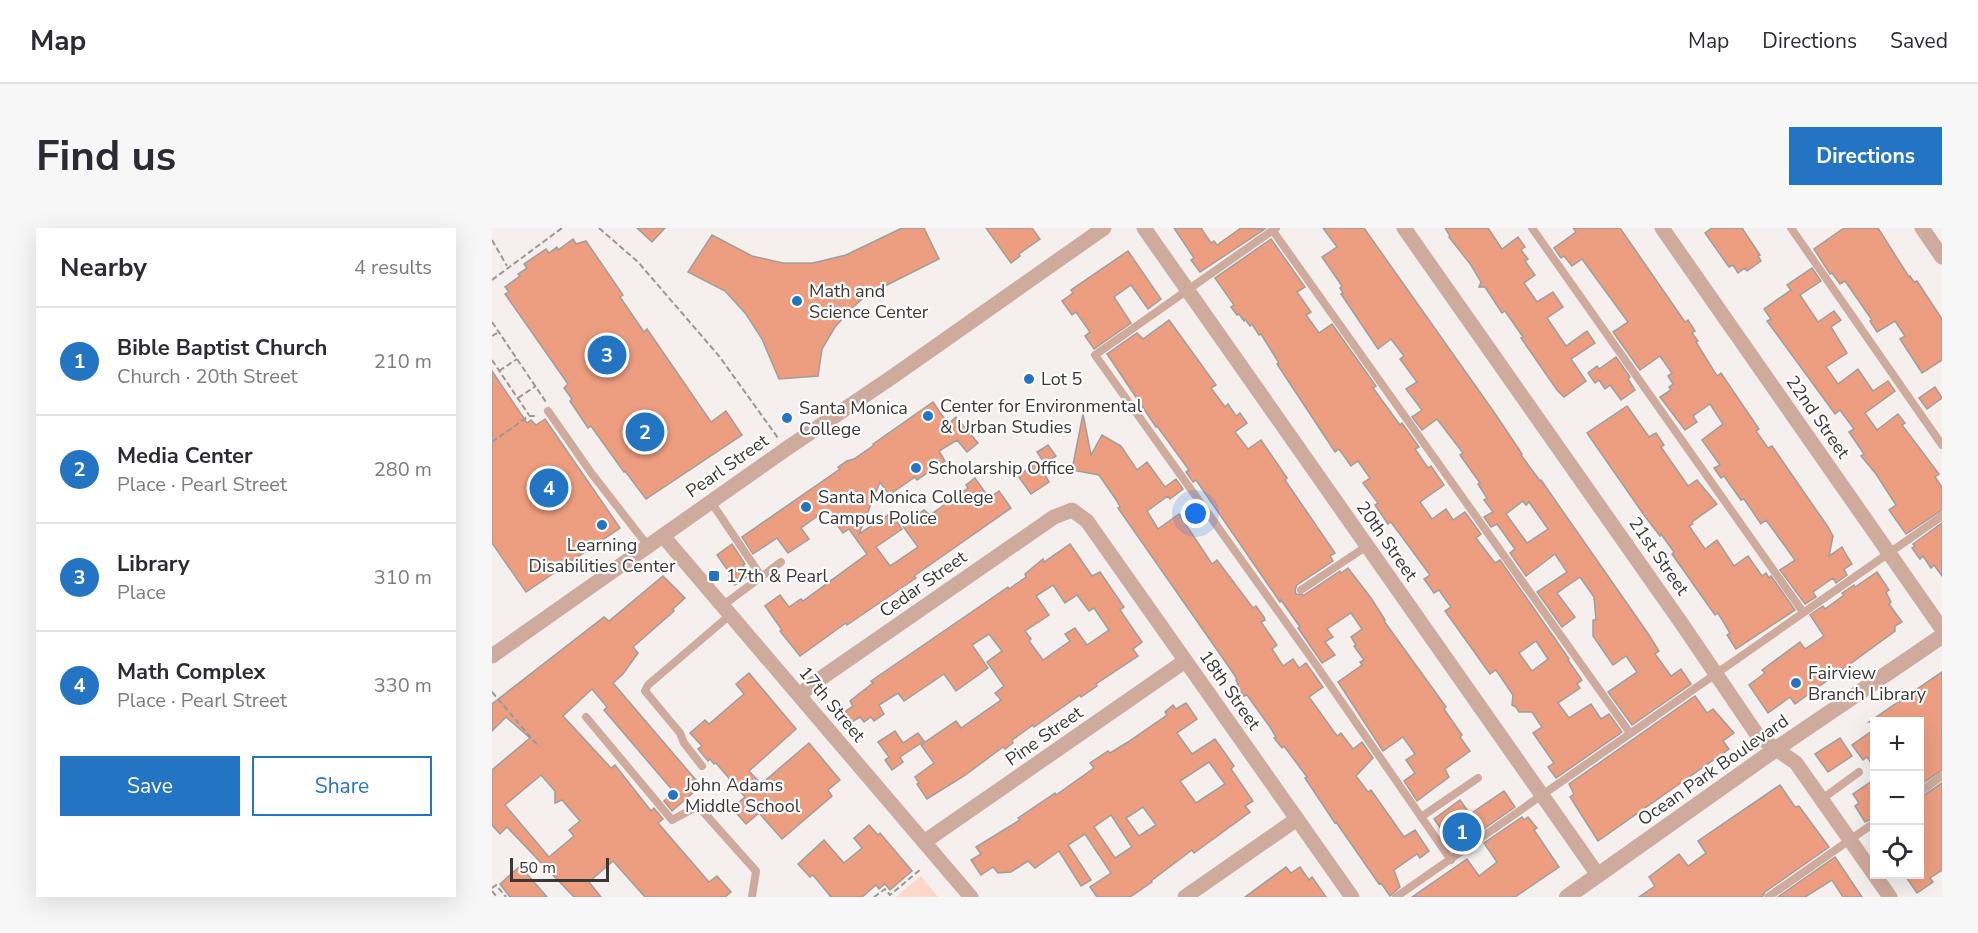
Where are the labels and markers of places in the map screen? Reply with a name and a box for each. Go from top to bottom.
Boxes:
place label: Math and Science Center [809,279,929,324]
marker: Math and Science Center [790,294,804,308]
pin: 3 [588,332,626,378]
place label: Lot 5 [1041,367,1082,391]
marker: Lot 5 [1022,372,1036,386]
place label: Center for Environmental & Urban Studies [940,394,1143,439]
place label: Santa Monica College [799,396,908,441]
marker: Center for Environmental & Urban Studies [921,409,935,423]
pin: 2 [626,410,664,454]
marker: Santa Monica College [780,411,794,425]
place label: Scholarship Office [928,456,1074,480]
marker: Scholarship Office [909,461,923,475]
pin: 4 [530,466,568,510]
place label: Santa Monica College Campus Police [818,485,993,530]
marker: Santa Monica College Campus Police [799,500,813,514]
marker: Learning Disabilities Center [595,518,609,532]
place label: Learning Disabilities Center [529,533,676,578]
place label: 17th & Pearl [726,564,828,588]
marker: 17th & Pearl [707,569,721,583]
place label: Fairview Branch Library [1808,661,1927,706]
marker: Fairview Branch Library [1789,676,1803,690]
place label: John Adams Middle School [684,773,801,818]
marker: John Adams Middle School [666,788,680,802]
pin: 1 [1442,810,1482,854]

